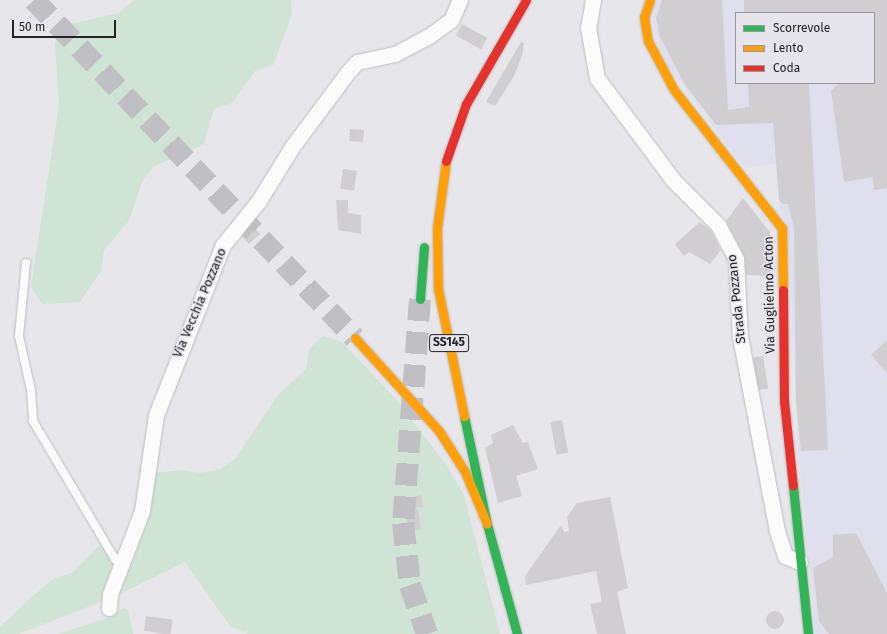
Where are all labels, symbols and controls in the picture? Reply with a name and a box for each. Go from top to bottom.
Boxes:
scale bar [14,12,118,38]
legend [735,12,875,84]
text: 50 m [19,20,45,34]
text: Scorrevole [773,21,830,35]
text: Lento [773,41,803,55]
text: Coda [773,61,800,75]
street label: Via Guglielmo Acton [761,236,779,354]
street label: Via Vecchia Pozzano [170,246,230,360]
street label: Strada Pozzano [725,254,749,344]
road number: SS145 [429,333,469,353]

